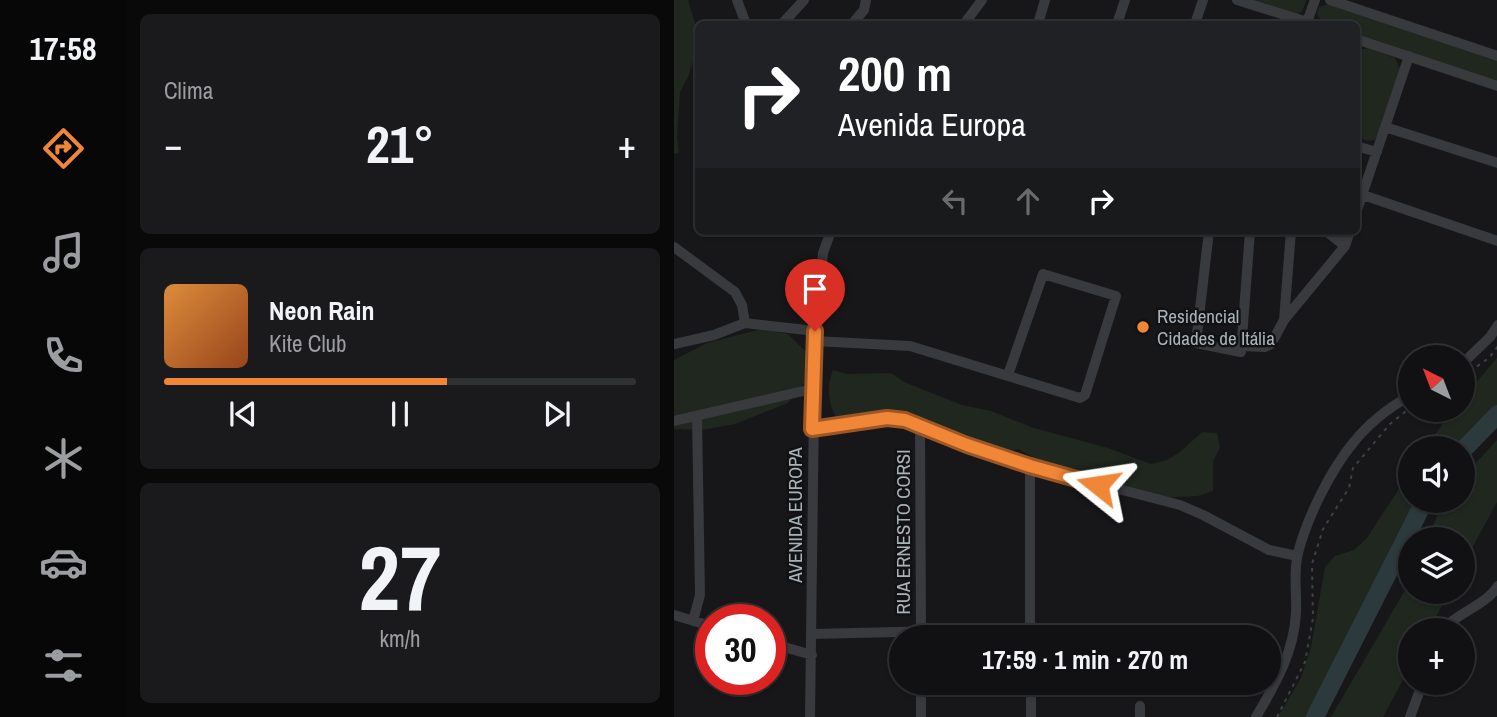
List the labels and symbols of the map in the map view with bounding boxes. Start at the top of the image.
pin [785,259,845,331]
place label: Residencial Cidades de Itália [1157,303,1275,351]
marker: Residencial Cidades de Itália [1135,319,1151,335]
north arrow [1398,345,1476,422]
street label: AVENIDA EUROPA [782,447,808,584]
position arrow [1061,448,1135,522]
street label: RUA ERNESTO CORSI [890,449,916,615]
speed limit sign: 30 [695,604,786,695]

